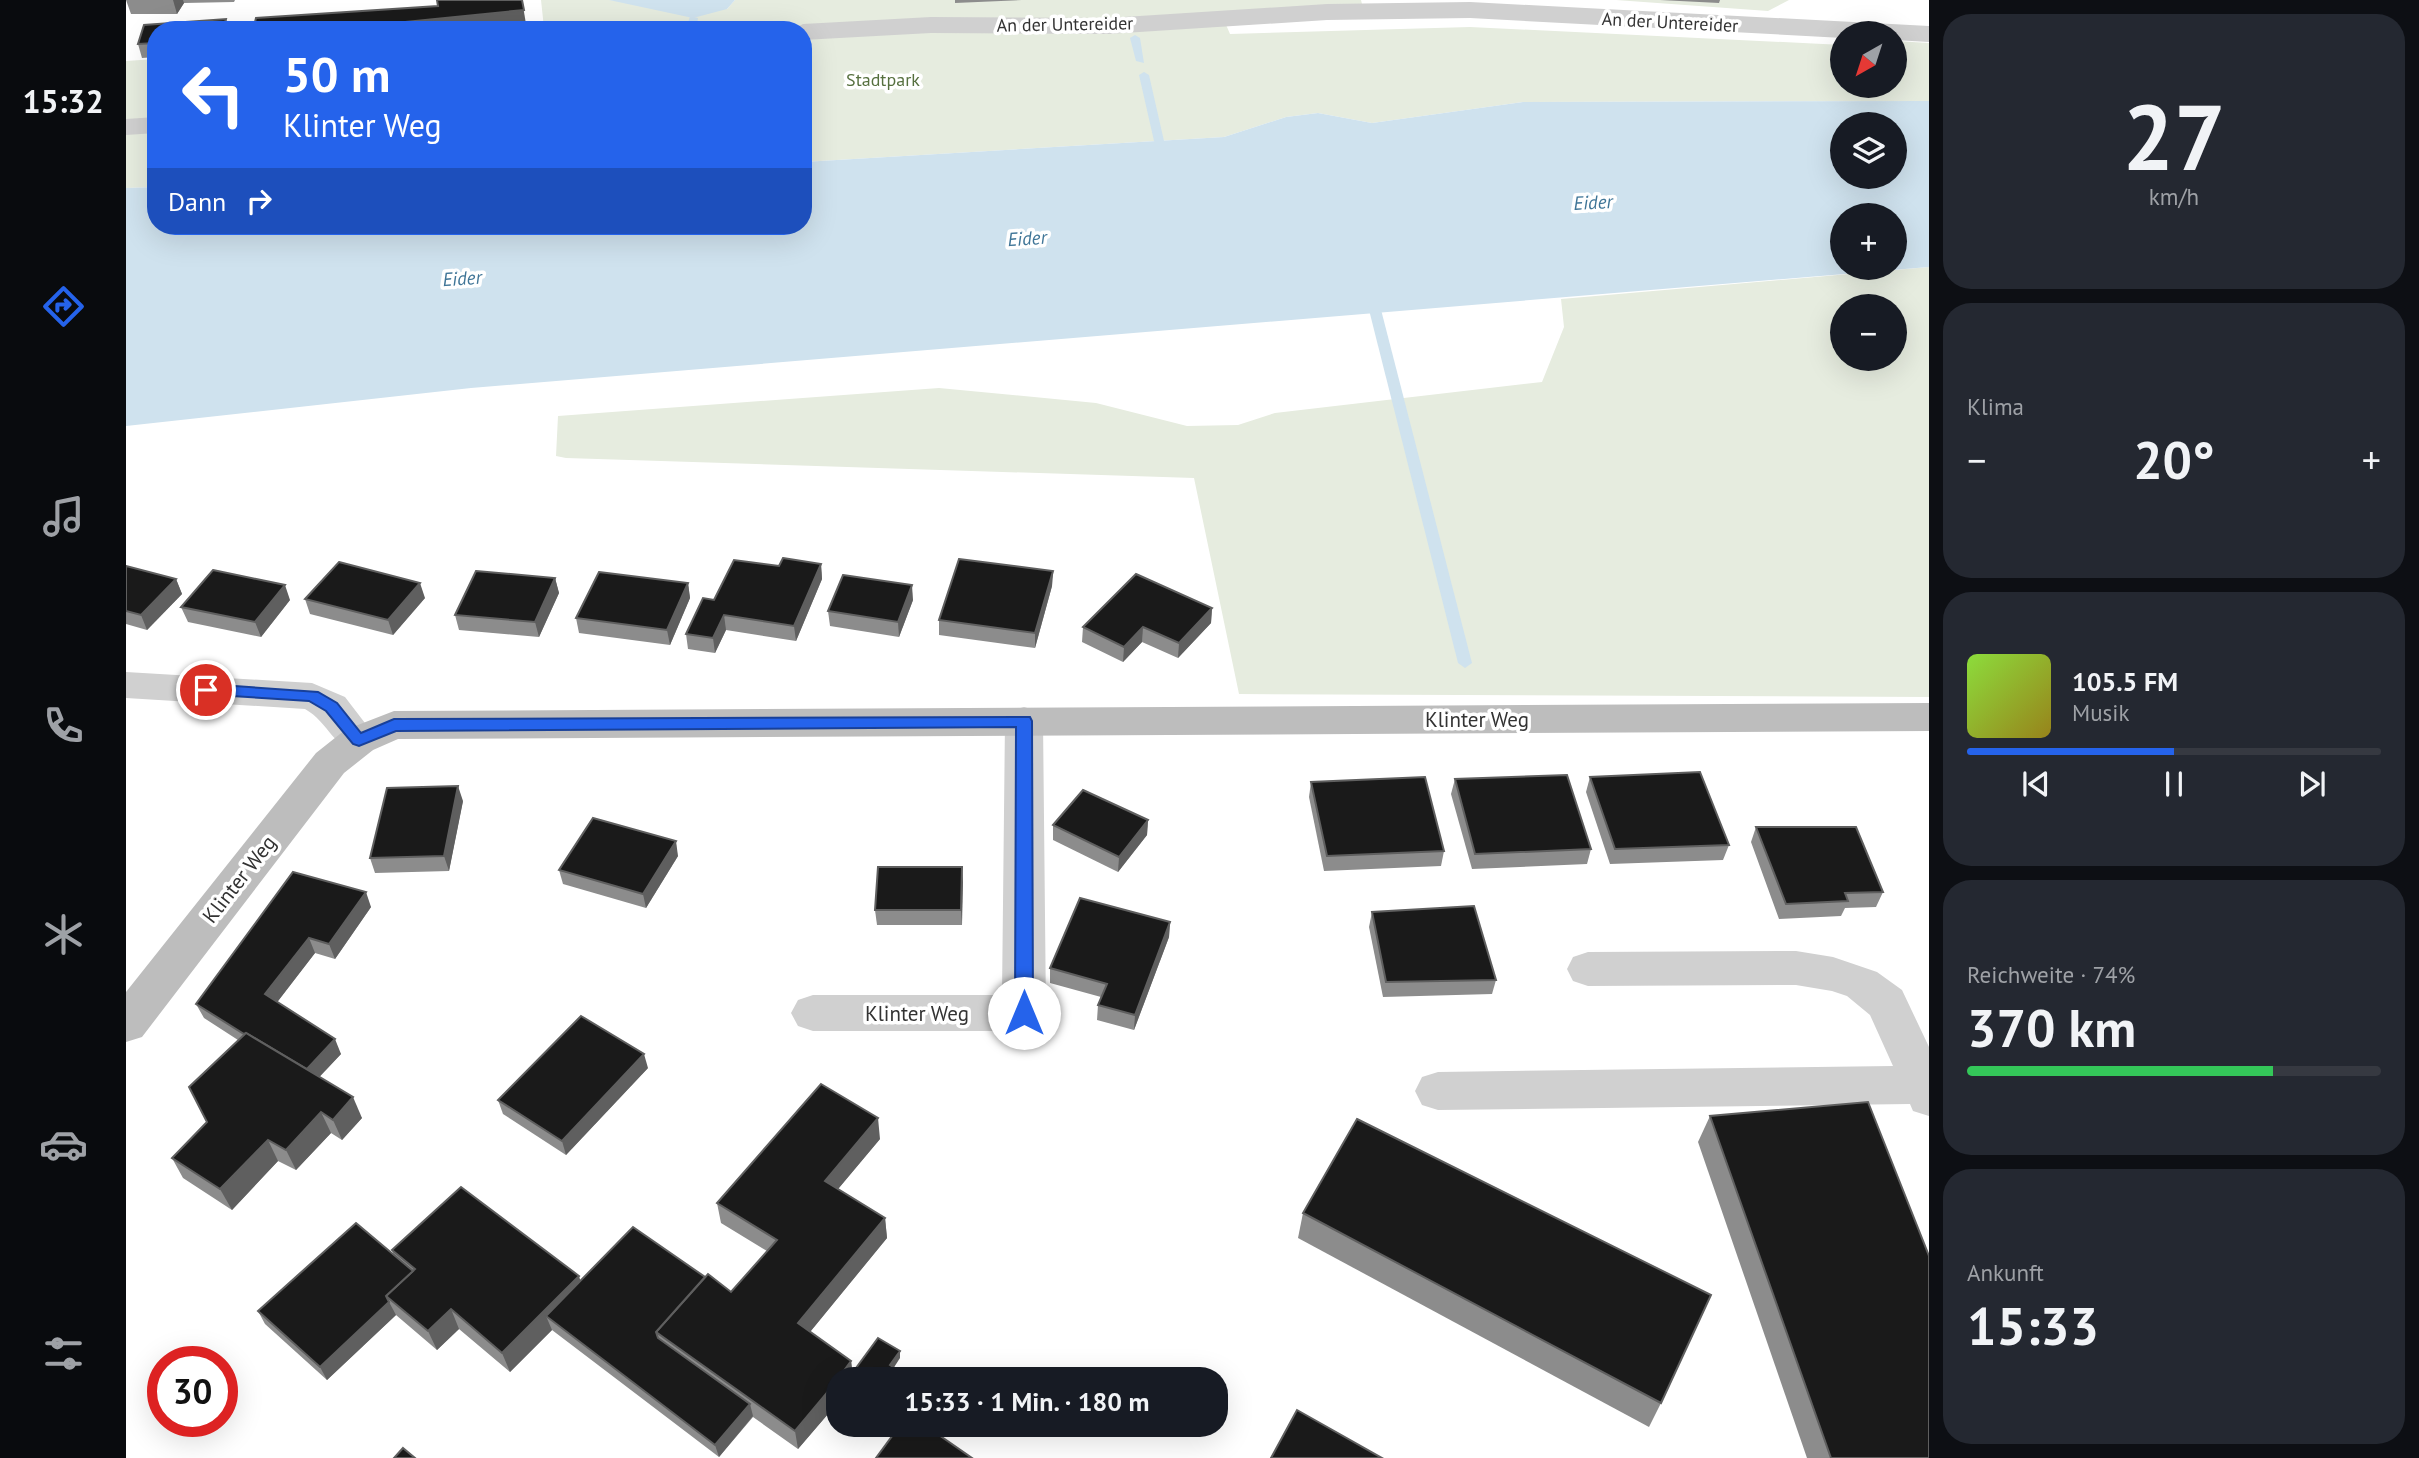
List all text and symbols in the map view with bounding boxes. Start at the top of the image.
street label: An der Untereider [1601,7,1739,37]
street label: An der Untereider [997,11,1133,37]
north arrow [1830,21,1908,98]
map controls [1830,21,1907,371]
text: 50 m [283,42,390,106]
icon: left [168,49,259,140]
park label: Stadtpark [846,68,920,91]
text: 27 [2122,77,2226,195]
text: 15:32 [22,80,104,122]
text: Klinter Weg [283,104,442,146]
button: layers [1830,112,1907,189]
icon: right [240,182,278,220]
text: km/h [2149,182,2199,211]
text: Dann [168,185,226,218]
water label: Eider [1573,189,1615,215]
button: + [1830,203,1907,280]
water label: Eider [1007,225,1049,251]
water label: Eider [442,265,484,291]
icon: directions [39,282,88,331]
button: − [1830,294,1907,371]
text: Klima [1967,392,2024,421]
text: 20° [2133,426,2215,493]
text: − [1967,435,1986,484]
text: + [2362,435,2381,484]
icon: music [39,492,88,541]
pin [176,660,236,720]
text: 105.5 FM [2072,665,2178,698]
icon: arrive [187,671,225,709]
text: Musik [2072,698,2129,727]
icon: phone [39,701,88,750]
street label: Klinter Weg [1425,706,1529,733]
icon: previous [2017,765,2055,803]
icon: pause [2155,765,2193,803]
icon: next [2293,765,2331,803]
street label: Klinter Weg [196,830,282,928]
icon: climate [39,910,88,959]
text: Reichweite · 74% [1967,960,2135,989]
position arrow [987,976,1061,1050]
text: 370 km [1967,994,2136,1061]
street label: Klinter Weg [865,1000,969,1027]
icon: car [39,1120,88,1169]
text: Ankunft [1967,1258,2044,1287]
text: 15:33 [1967,1292,2099,1359]
icon: filters [39,1329,88,1378]
speed limit sign: 30 [147,1346,238,1437]
text: 15:33 · 1 Min. · 180 m [904,1385,1150,1418]

